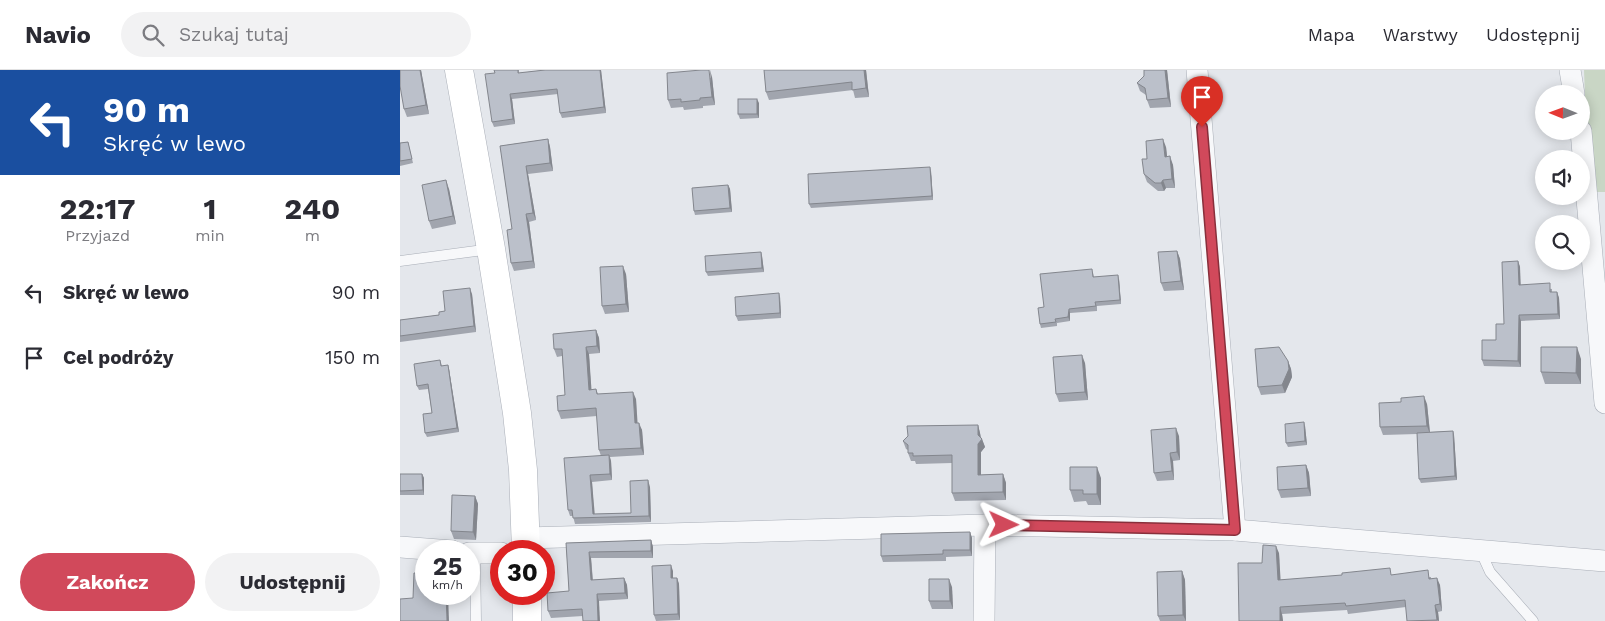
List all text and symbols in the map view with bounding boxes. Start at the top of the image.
search box [121,12,471,57]
text: Navio [25,21,91,49]
icon: search [139,21,167,49]
text: Szukaj tutaj [179,23,289,46]
text: Mapa [1308,24,1355,45]
text: Warstwy [1383,24,1458,45]
text: Udostępnij [1486,24,1580,45]
pin [1181,76,1223,127]
icon: arrive [1188,83,1216,111]
north arrow [1535,85,1590,140]
map controls [1535,85,1590,270]
text: 90 m [103,89,190,131]
icon: left [20,90,85,155]
text: Skręć w lewo [103,131,246,156]
button: sound [1535,150,1590,205]
text: 22:17 [60,191,136,226]
text: 1 [203,191,216,226]
text: 240 [284,191,340,226]
button: search [1535,215,1590,270]
text: Przyjazd [65,226,130,245]
text: min [195,226,225,245]
text: m [305,226,320,245]
icon: left [20,279,48,307]
text: Skręć w lewo [63,281,189,304]
text: 90 m [332,281,380,304]
icon: arrive [20,344,48,372]
text: Cel podróży [63,346,173,369]
text: 150 m [325,346,380,369]
position arrow [977,498,1029,550]
speed limit sign: 30 [490,540,555,605]
text: 25 [433,552,462,581]
button: Zakończ [20,553,195,611]
button: Udostępnij [205,553,380,611]
text: km/h [432,578,463,592]

